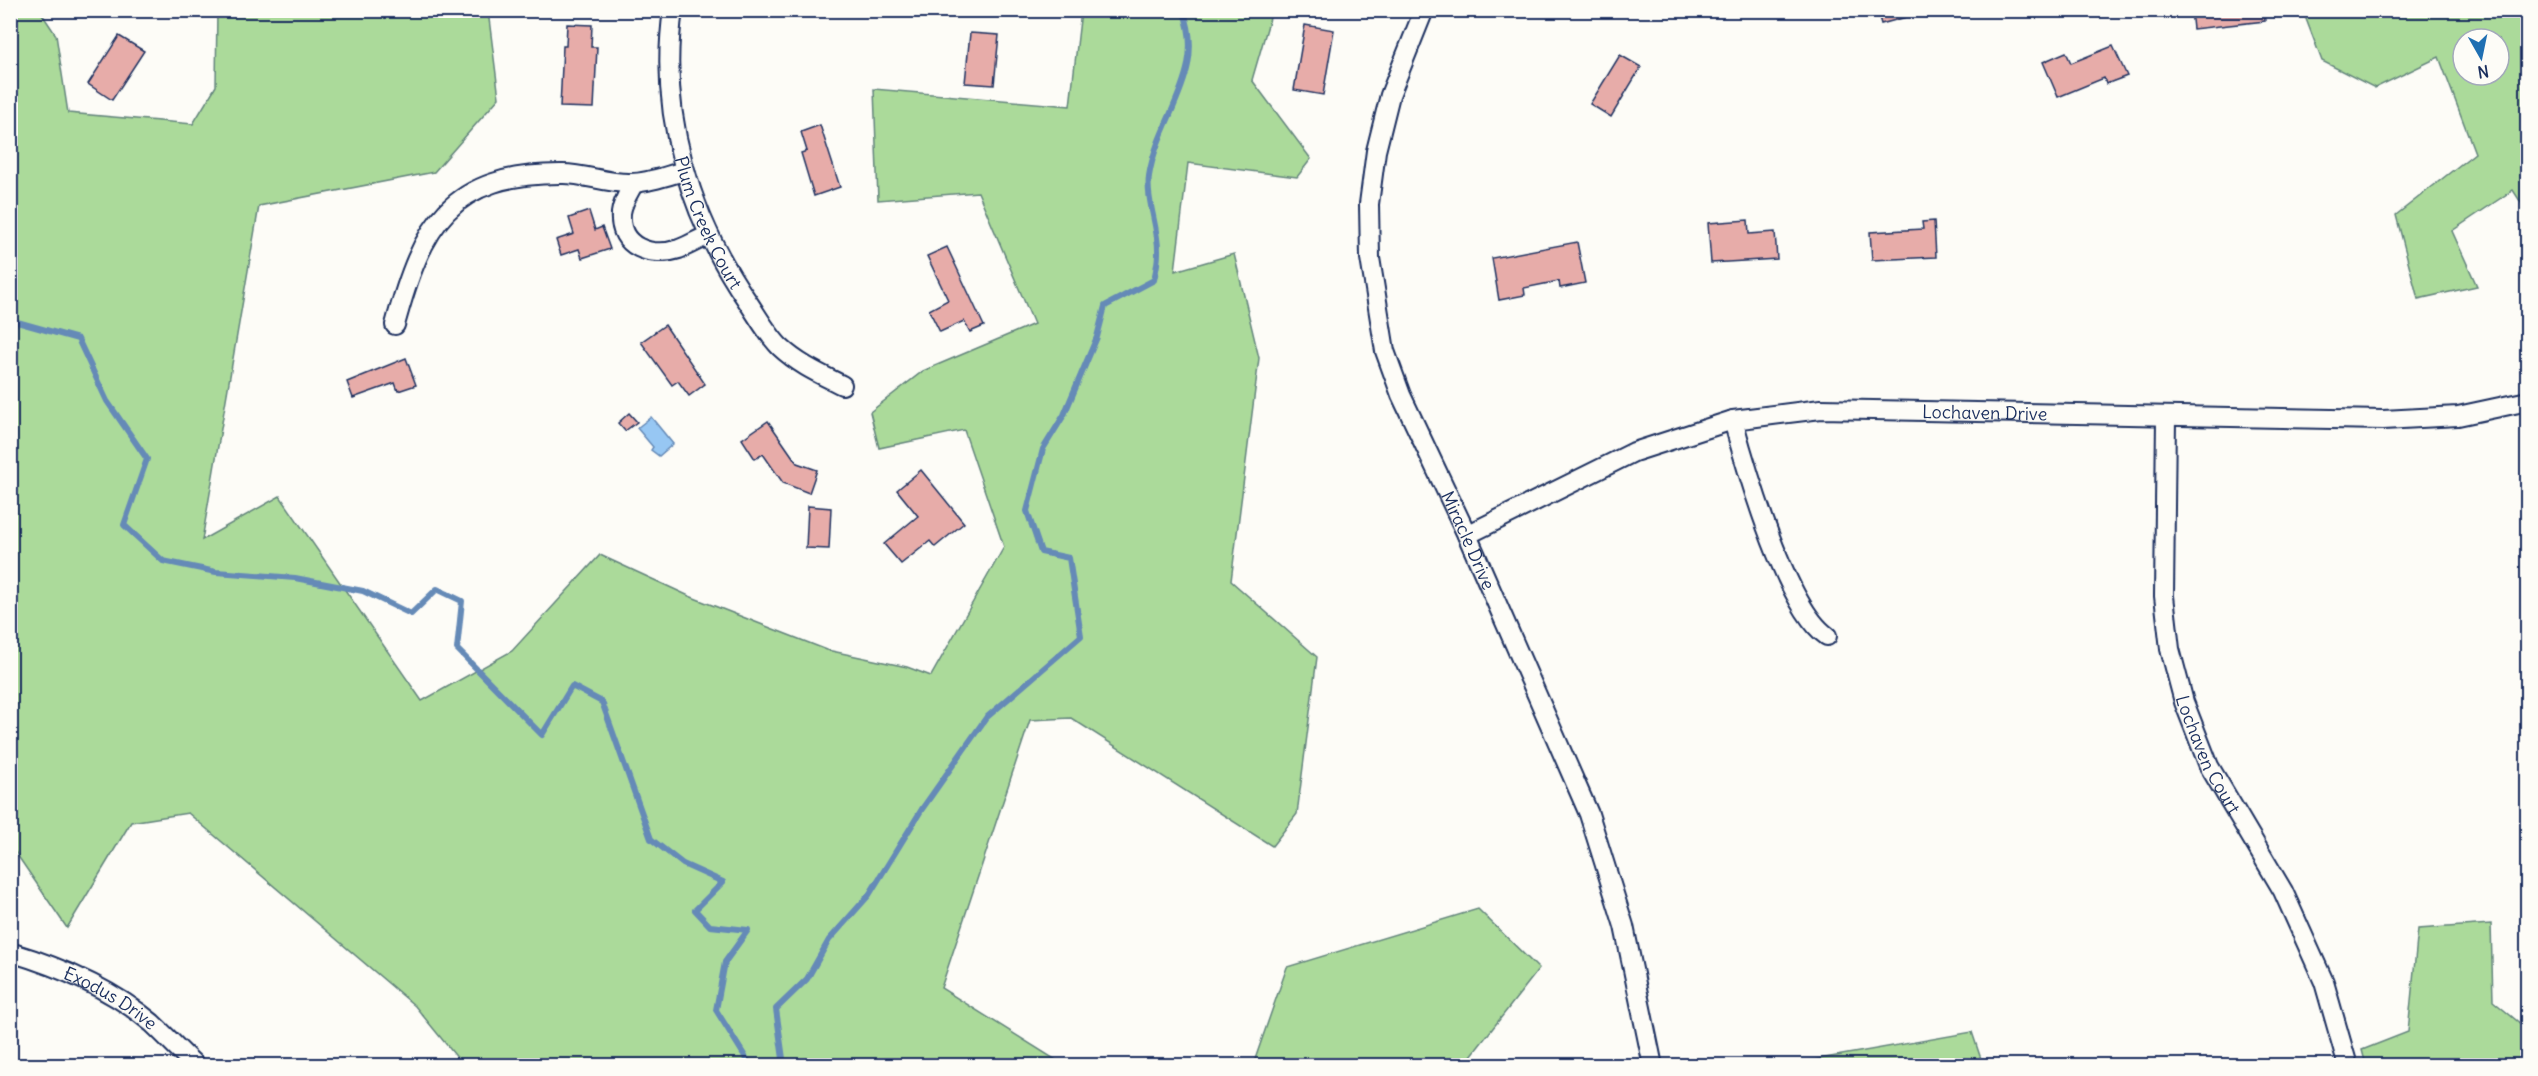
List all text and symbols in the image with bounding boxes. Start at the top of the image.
north arrow [2451,27,2511,87]
text: N [2476,61,2490,83]
street label: Plum Creek Court [670,154,748,293]
street label: Lochaven Drive [1922,399,2048,425]
street label: Miracle Drive [1436,487,1501,593]
street label: Lochaven Court [2171,693,2246,818]
street label: Exodus Drive [60,961,162,1034]

